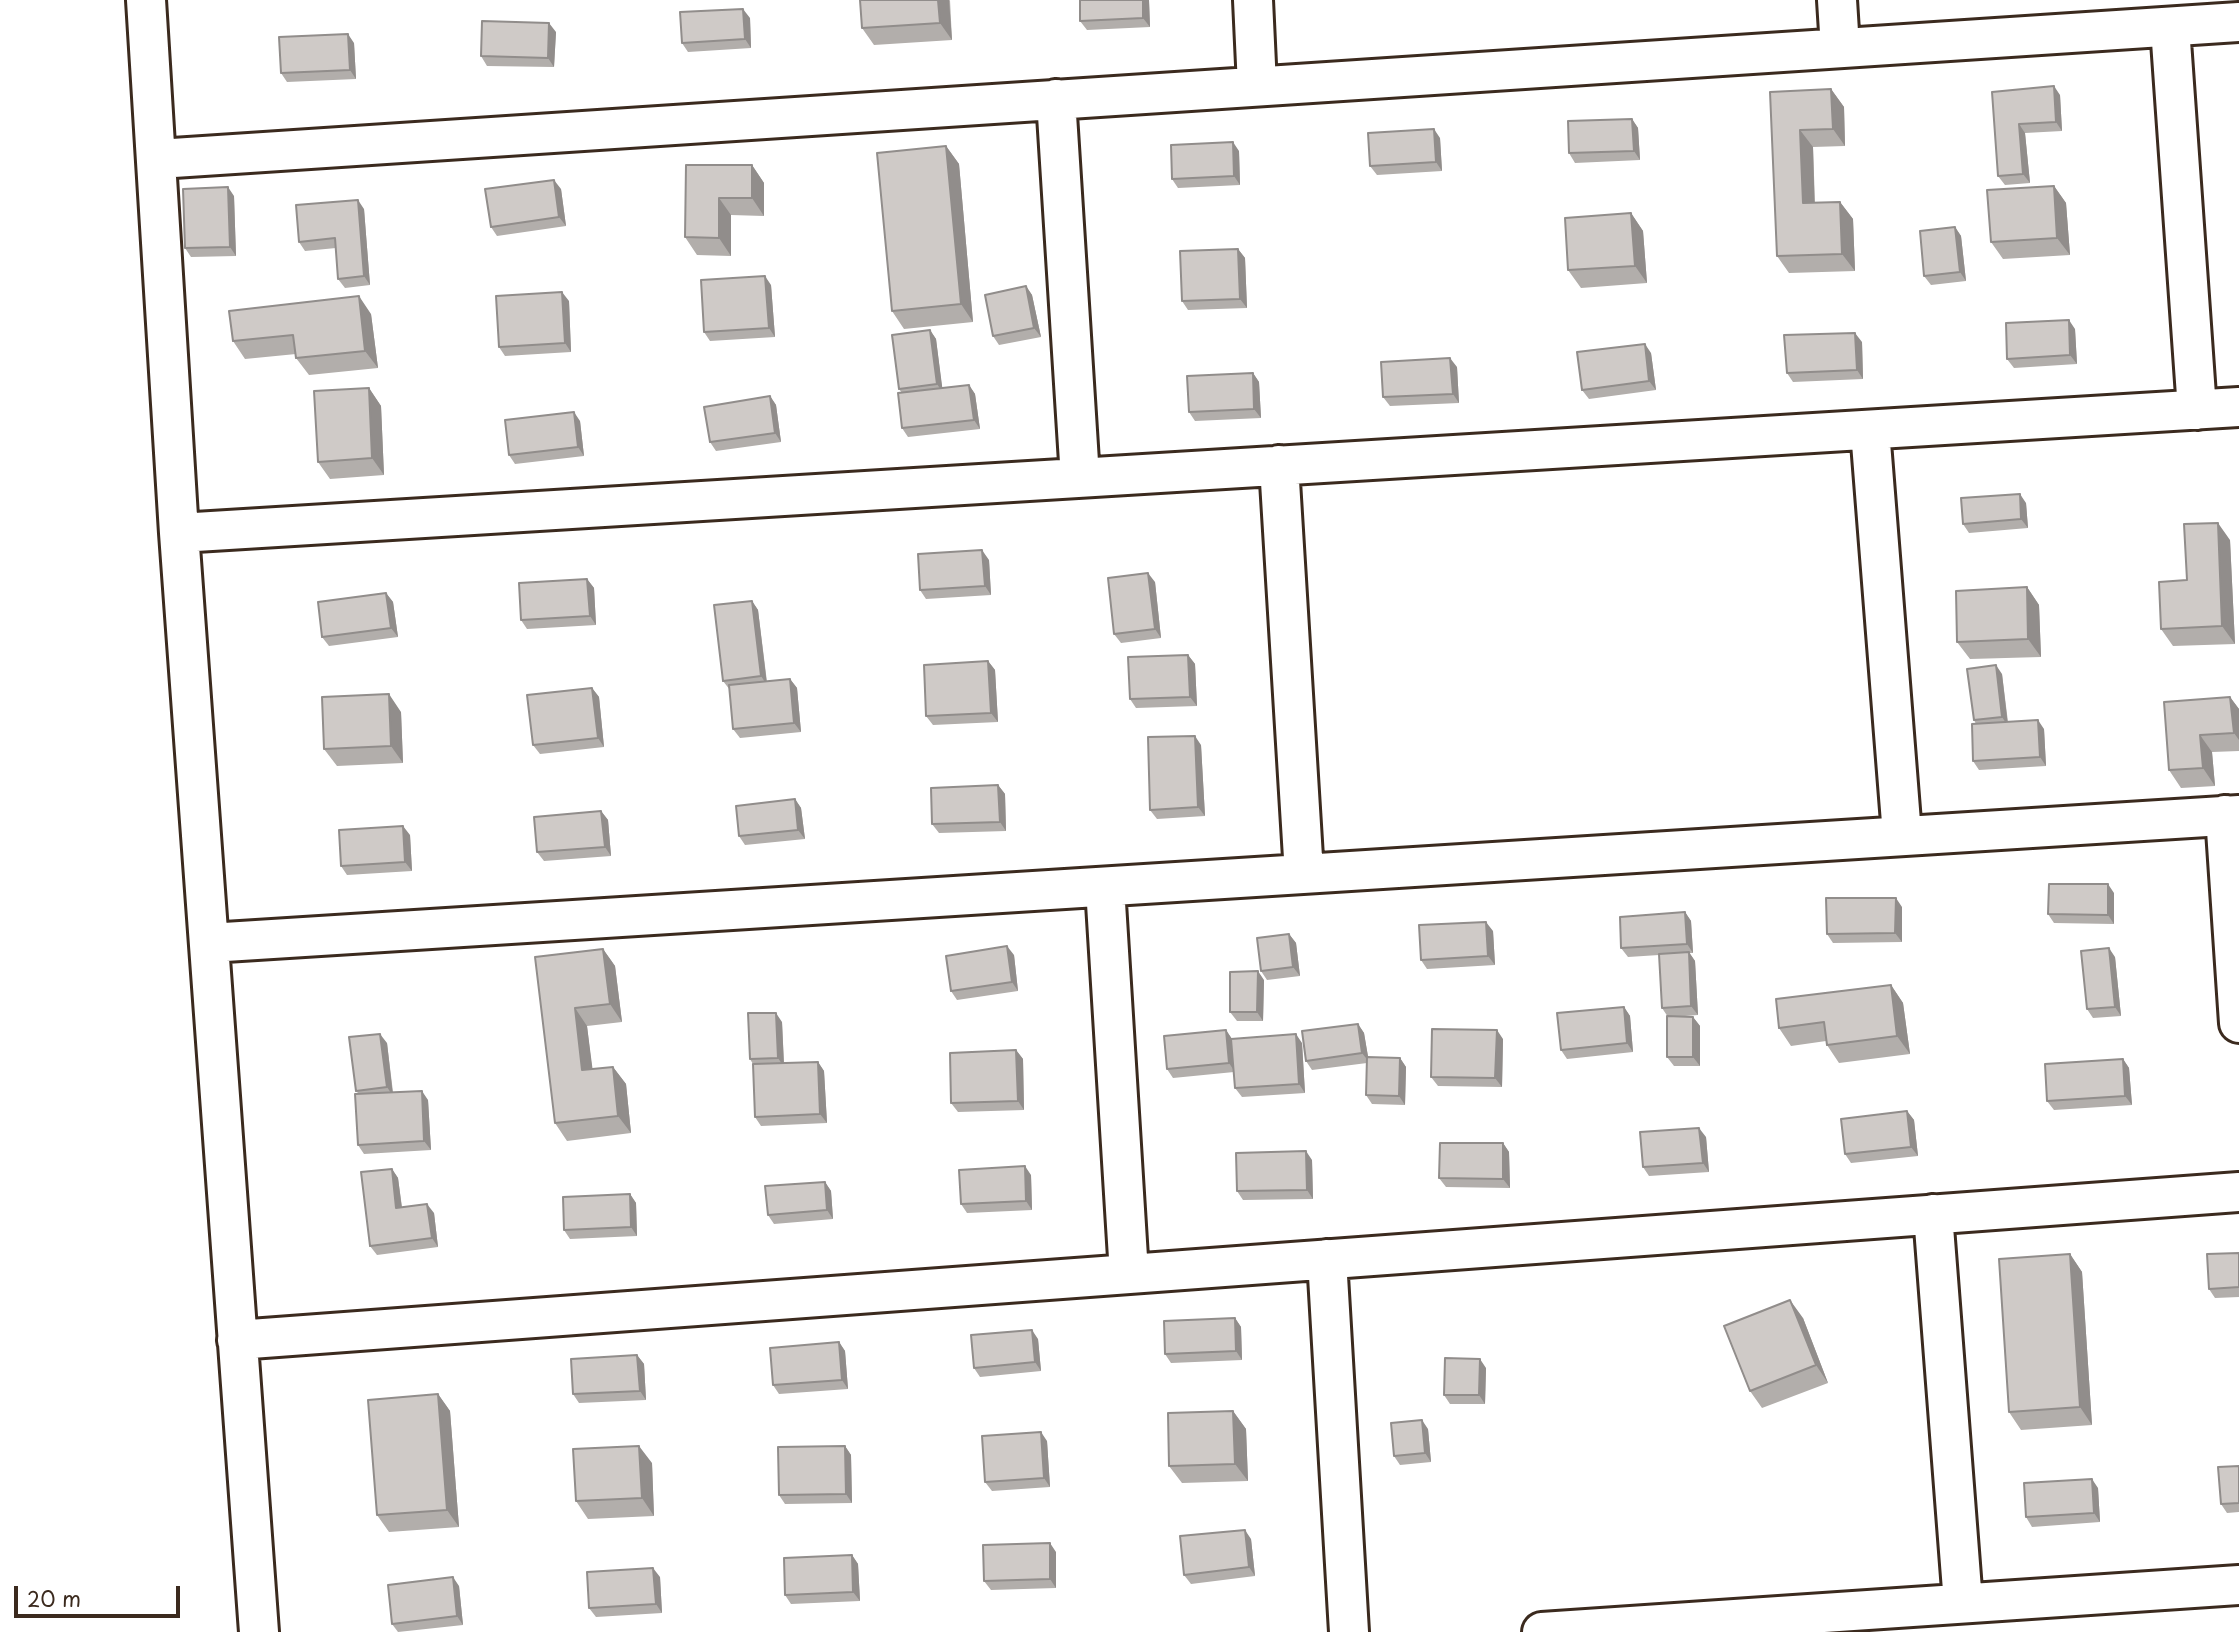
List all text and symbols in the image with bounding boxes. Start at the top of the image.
scale bar [18,1572,184,1616]
text: 20 m [27,1582,81,1614]

